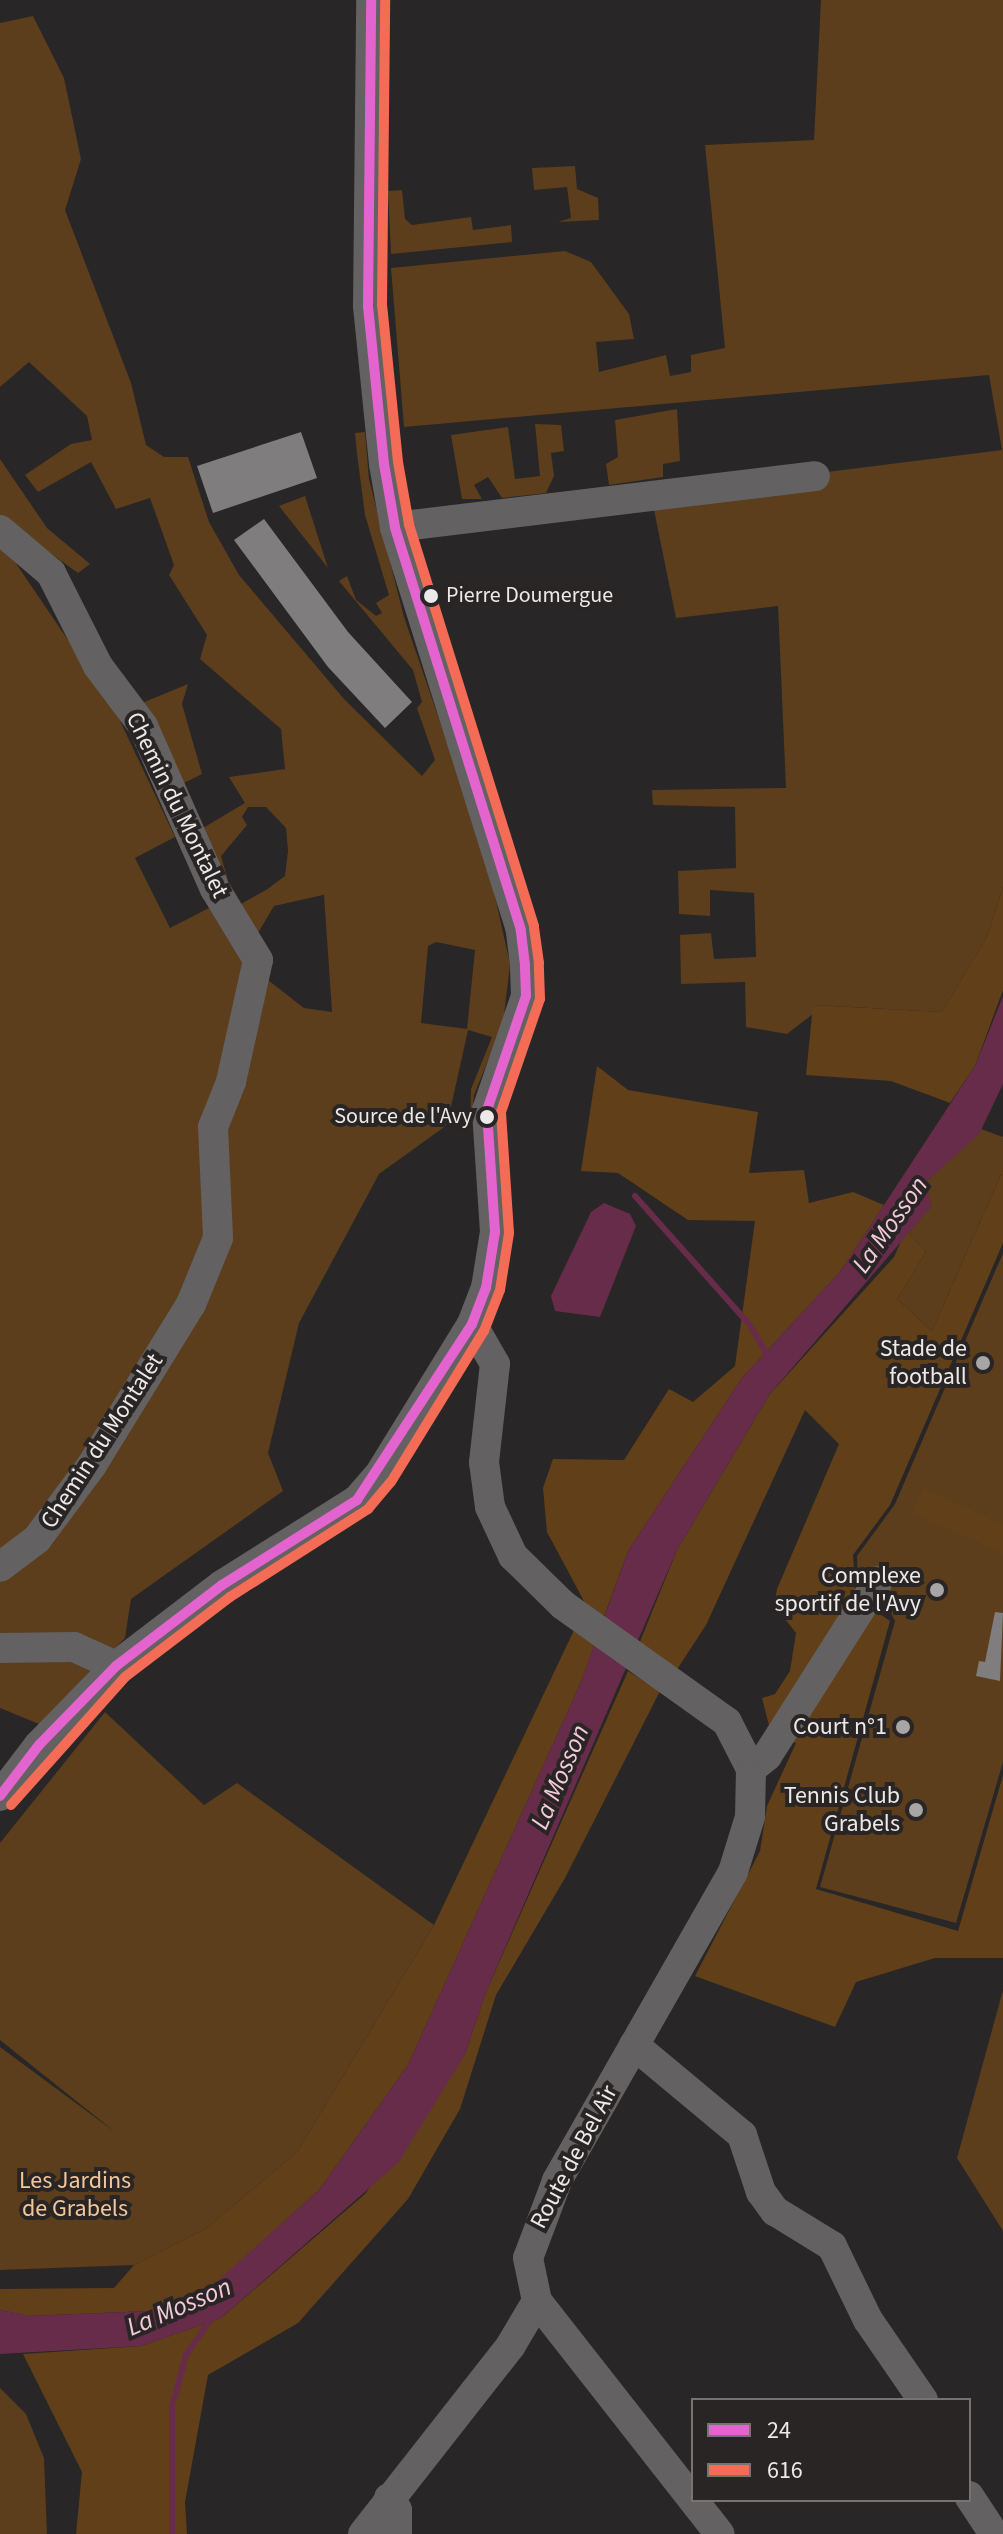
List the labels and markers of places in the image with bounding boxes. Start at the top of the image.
place label: Pierre Doumergue [446,583,613,609]
marker: Pierre Doumergue [423,588,439,604]
place label: Source de l'Avy [334,1104,472,1130]
marker: Source de l'Avy [479,1109,495,1125]
place label: Stade de football [880,1335,967,1391]
marker: Stade de football [974,1354,992,1372]
place label: Complexe sportif de l'Avy [774,1562,921,1618]
marker: Complexe sportif de l'Avy [928,1581,946,1599]
place label: Court n°1 [793,1713,887,1741]
marker: Court n°1 [894,1718,912,1736]
place label: Tennis Club Grabels [784,1782,900,1838]
marker: Tennis Club Grabels [907,1801,925,1819]

